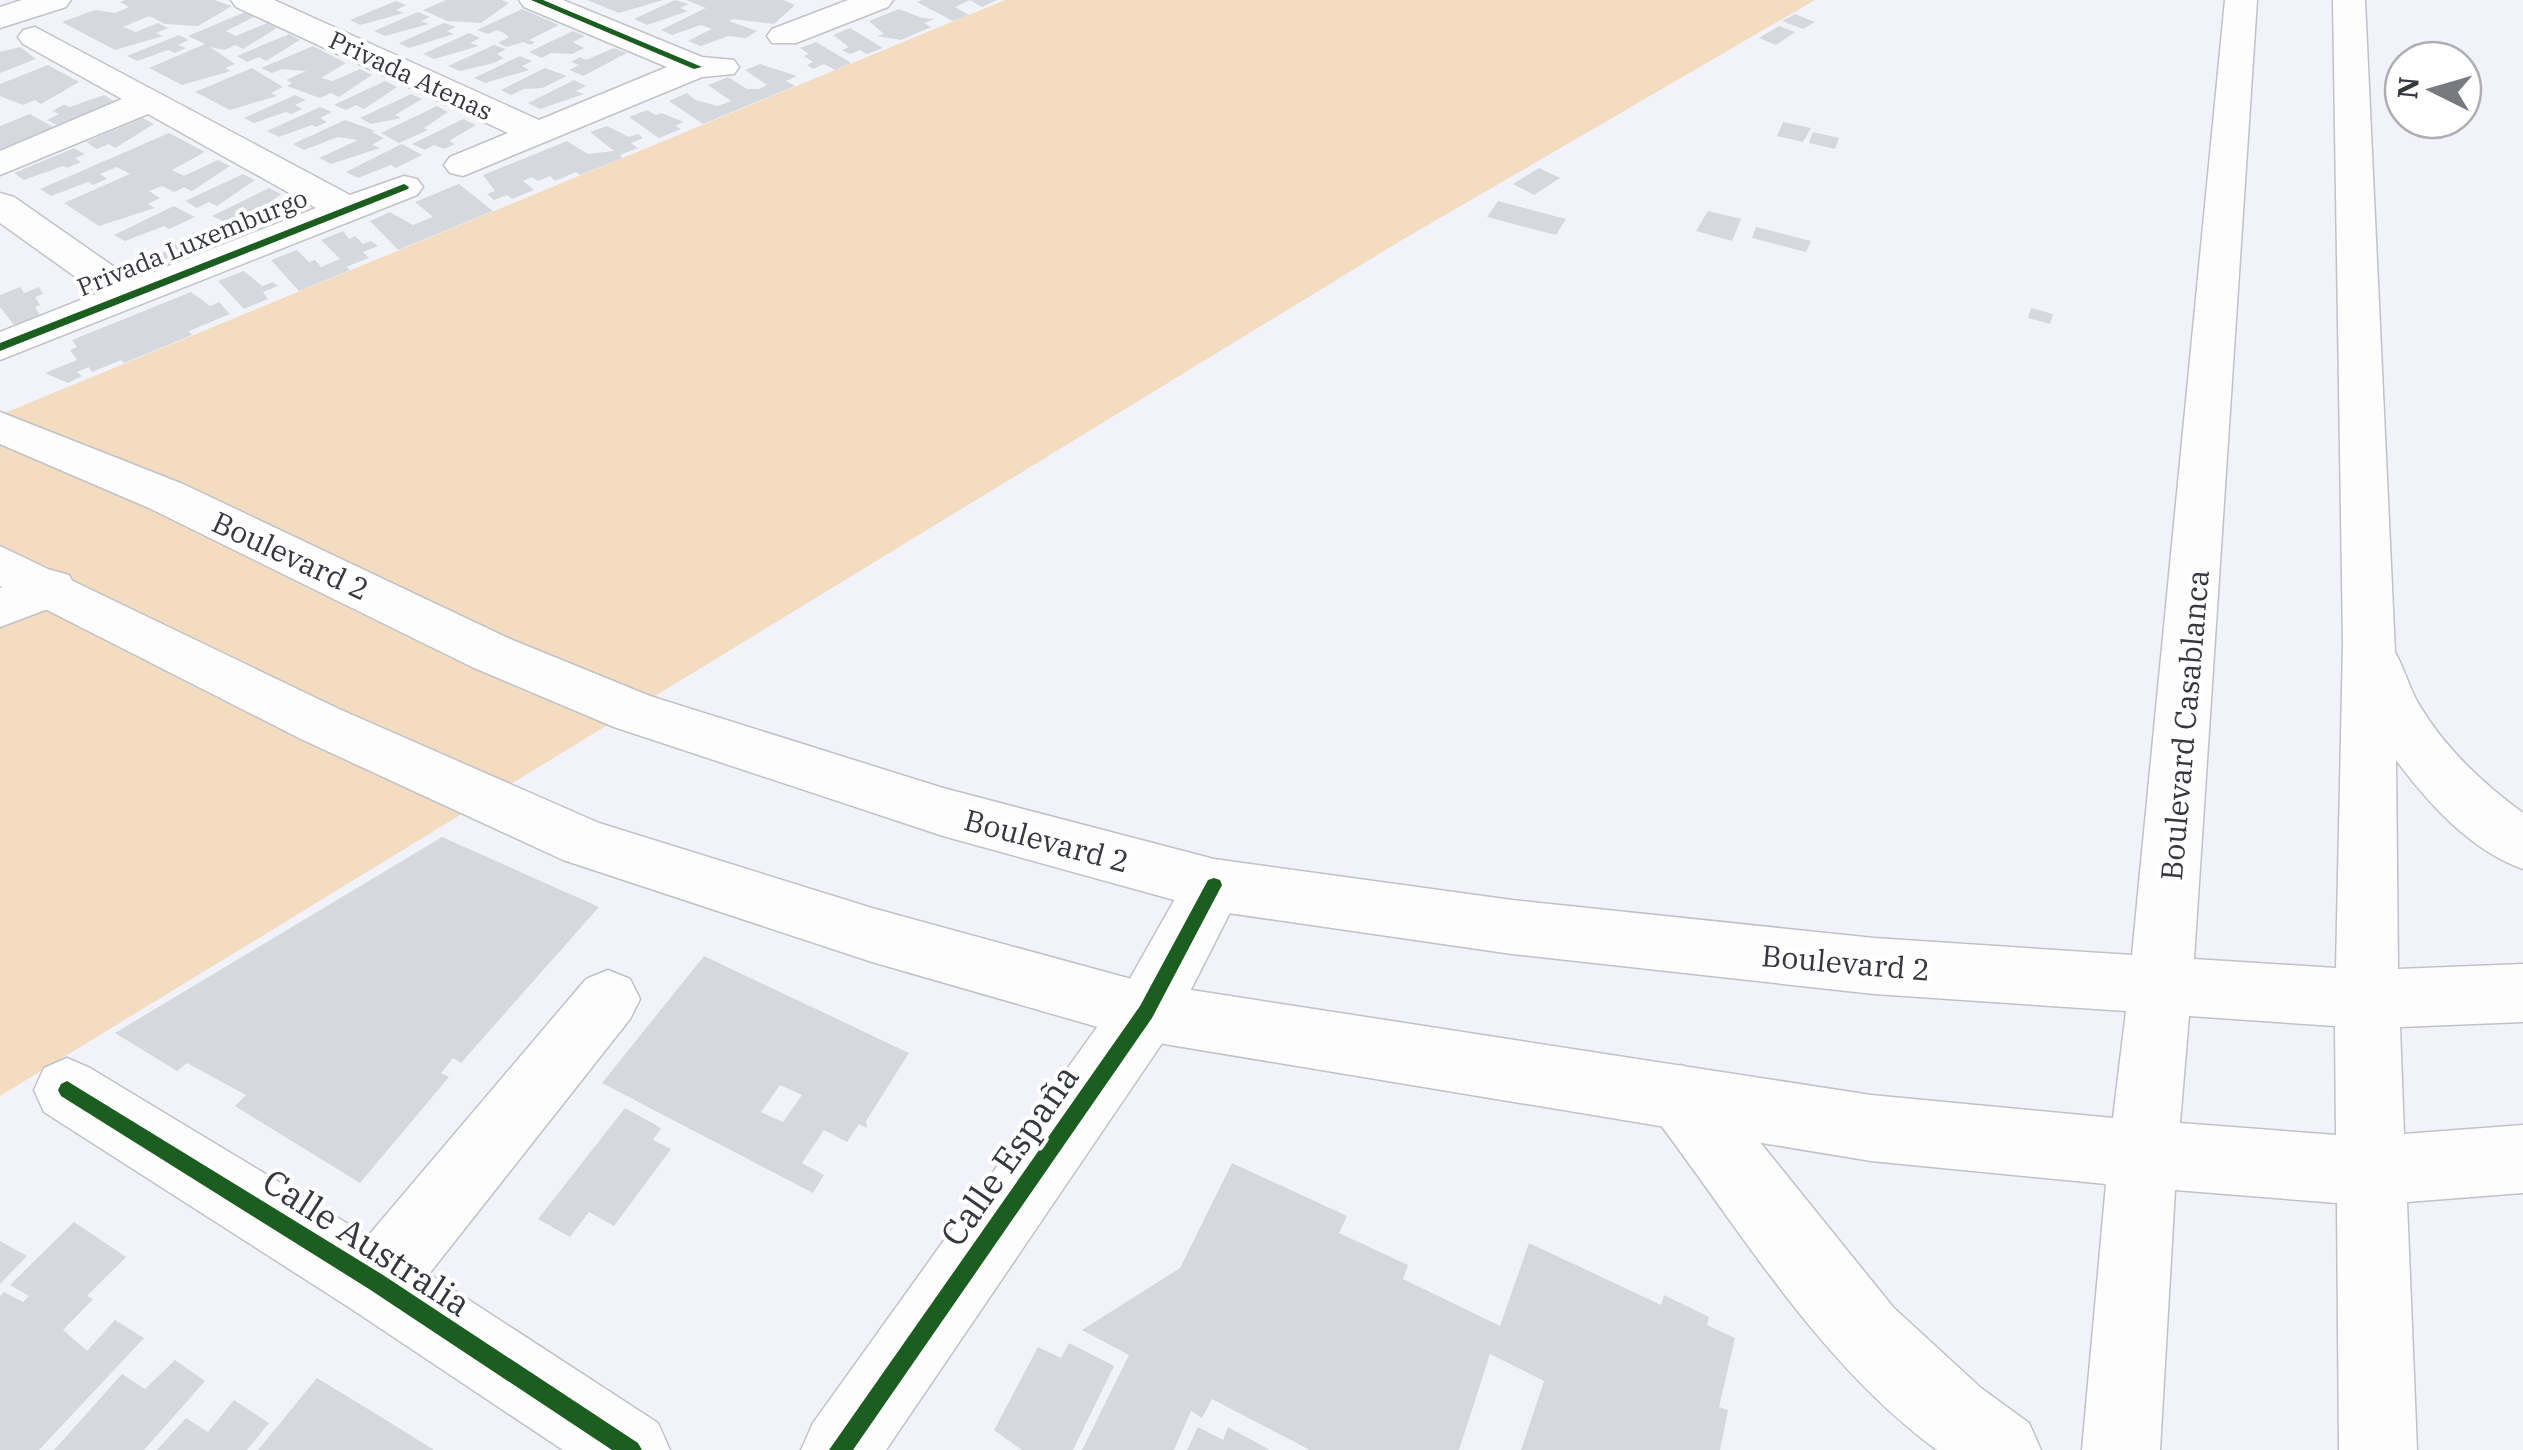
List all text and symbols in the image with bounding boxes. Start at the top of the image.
street label: Privada Atenas [324,23,498,127]
north arrow [2383,40,2483,140]
text: N [2388,75,2427,100]
street label: Privada Luxemburgo [72,181,312,303]
street label: Boulevard 2 [206,502,376,608]
street label: Boulevard Casablanca [2151,568,2217,882]
street label: Boulevard 2 [960,799,1134,881]
street label: Boulevard 2 [1760,935,1932,989]
street label: Calle España [930,1055,1088,1255]
street label: Calle Australia [254,1158,480,1326]

